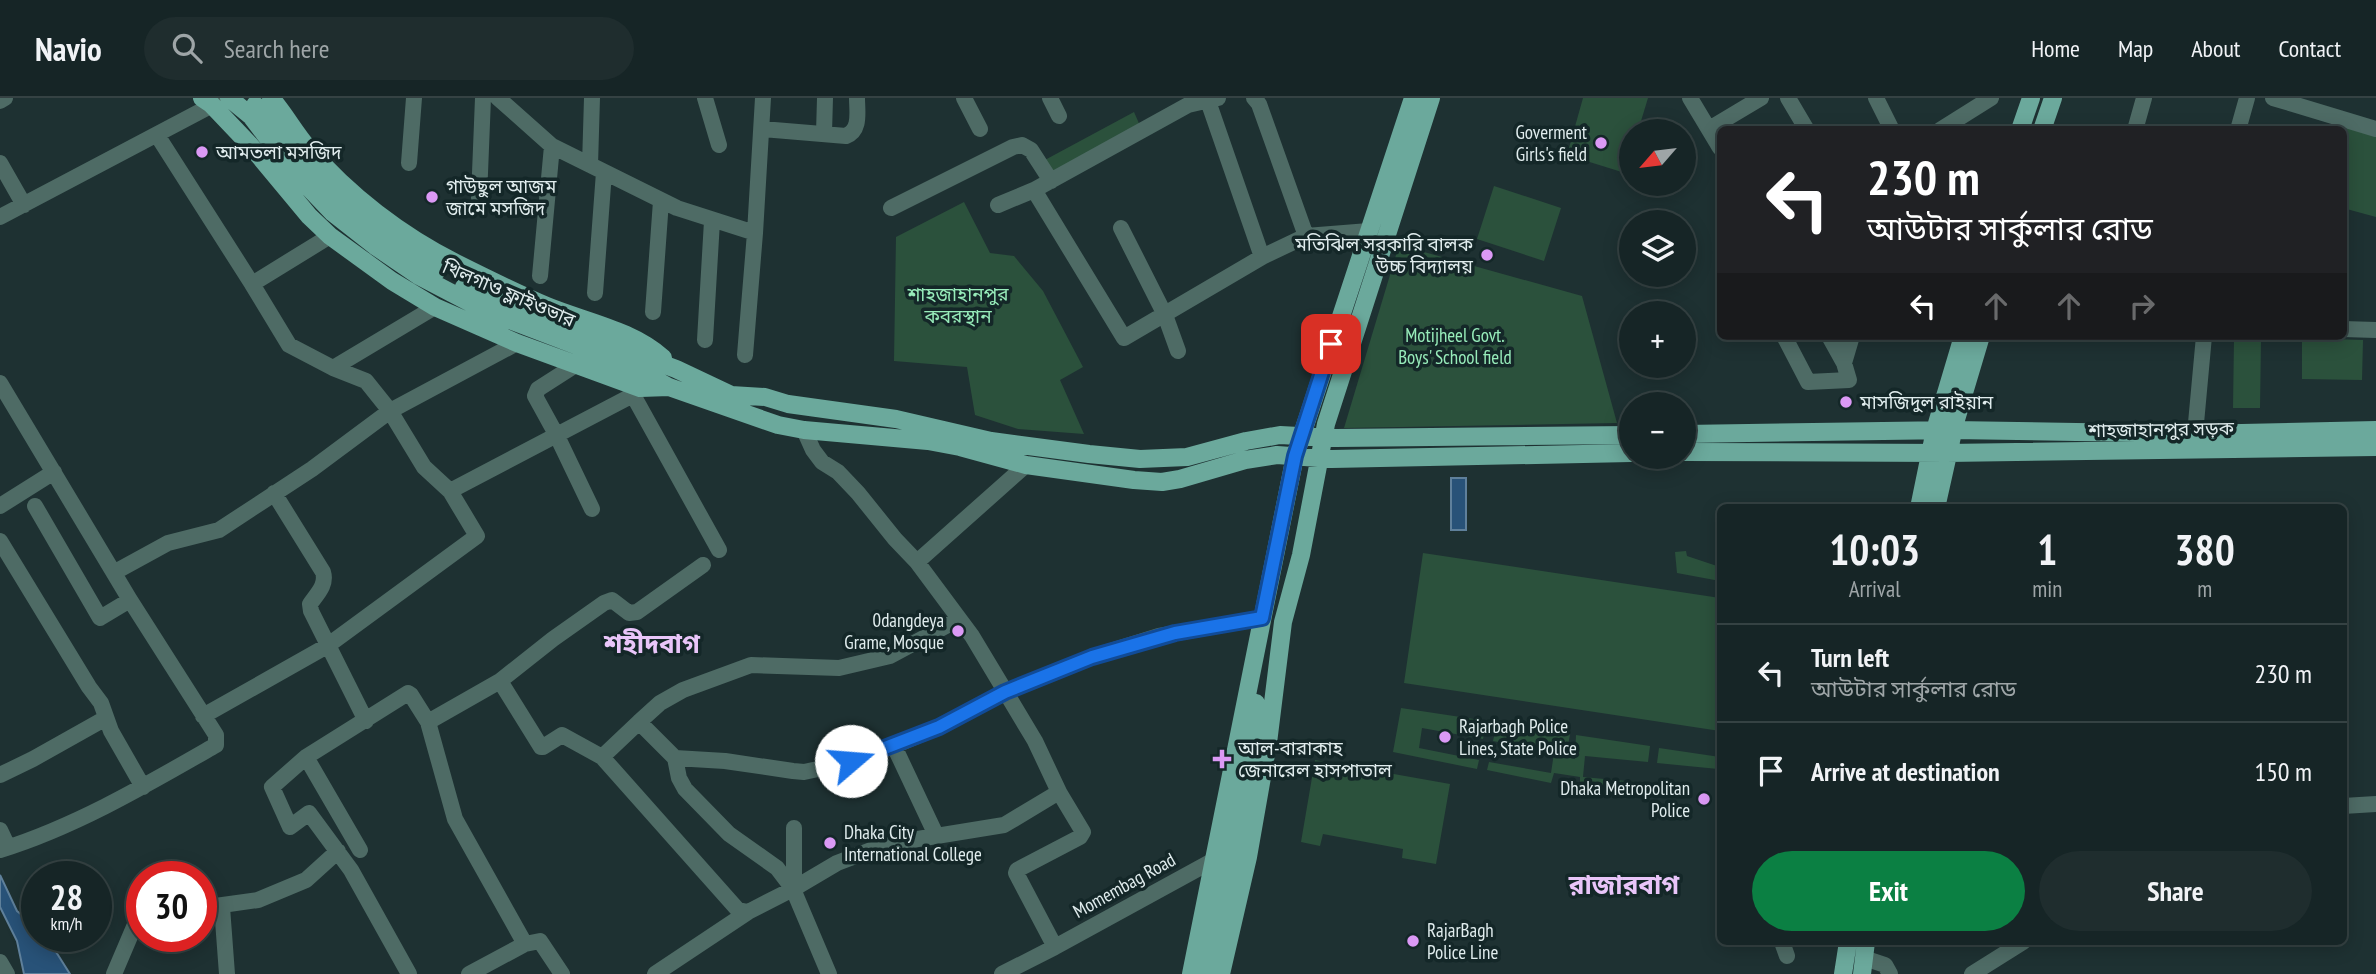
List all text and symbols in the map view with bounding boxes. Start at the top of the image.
search box [144,17,634,80]
text: Navio [35,27,102,70]
icon: search [168,29,206,67]
text: Search here [224,32,329,65]
text: Home [2031,33,2080,64]
text: Map [2118,33,2153,64]
text: About [2191,33,2240,64]
text: Contact [2278,33,2341,64]
north arrow [1619,119,1696,196]
map controls [1619,119,1696,469]
place label: Goverment Girls's field [1515,120,1588,166]
marker: Goverment Girls's field [1593,135,1609,151]
place label: আমতলা মসজিদ [215,140,342,164]
marker: আমতলা মসজিদ [194,144,210,160]
text: 230 m [1867,145,1980,209]
icon: left [1752,154,1843,245]
place label: গাউছুল আজম জামে মসজিদ [445,174,557,220]
marker: গাউছুল আজম জামে মসজিদ [424,189,440,205]
text: আউটার সার্কুলার রোড [1867,207,2153,249]
button: layers [1619,210,1696,287]
place label: মতিঝিল সরকারি বালক উচ্চ বিদ্যালয় [1294,232,1474,278]
marker: মতিঝিল সরকারি বালক উচ্চ বিদ্যালয় [1479,247,1495,263]
street label: খিলগাও ফ্লাইওভার [438,254,580,332]
park label: শাহজাহানপুর কবরস্থান [906,282,1009,328]
icon: left [1904,287,1942,325]
icon: ahead [1977,287,2015,325]
icon: ahead [2050,287,2088,325]
icon: right [2123,287,2161,325]
button: + [1619,301,1696,378]
pin [1301,314,1361,374]
park label: Motijheel Govt. Boys' School field [1398,323,1512,369]
icon: arrive [1312,325,1350,363]
place label: মাসজিদুল রাইয়ান [1859,390,1994,414]
button: − [1619,392,1696,469]
marker: মাসজিদুল রাইয়ান [1838,394,1854,410]
street label: শাহজাহানপুর সড়ক [2087,416,2235,442]
text: 10:03 [1829,522,1920,577]
text: 1 [2037,522,2057,577]
text: 380 [2175,522,2235,577]
text: Arrival [1849,574,1901,603]
text: min [2032,574,2062,603]
text: m [2197,574,2212,603]
place label: 0dangdeya Grame, Mosque [844,608,944,654]
marker: 0dangdeya Grame, Mosque [950,623,966,639]
district label: শহীদবাগ [603,627,701,660]
text: Turn left [1811,641,1889,674]
icon: left [1752,654,1790,692]
text: 230 m [2254,657,2312,690]
text: আউটার সার্কুলার রোড [1811,674,2016,703]
place label: Rajarbagh Police Lines, State Police [1459,714,1577,760]
position arrow [814,724,888,798]
marker: Rajarbagh Police Lines, State Police [1437,729,1453,745]
place label: আল-বারাকাহ জেনারেল হাসপাতাল [1237,736,1393,782]
marker: আল-বারাকাহ জেনারেল হাসপাতাল [1212,749,1232,769]
icon: arrive [1752,752,1790,790]
text: Arrive at destination [1811,755,2000,788]
text: 150 m [2254,755,2312,788]
place label: Dhaka Metropolitan Police [1560,776,1690,822]
marker: Dhaka Metropolitan Police [1696,791,1712,807]
place label: Dhaka City International College [844,820,982,866]
marker: Dhaka City International College [822,835,838,851]
street label: Momembag Road [1069,847,1179,923]
button: Exit [1752,851,2025,931]
button: Share [2039,851,2312,931]
speed limit sign: 30 [126,861,217,952]
district label: রাজারবাগ [1568,868,1680,901]
text: 28 [50,874,83,920]
text: km/h [51,912,82,935]
place label: RajarBagh Police Line [1427,918,1498,964]
marker: RajarBagh Police Line [1405,933,1421,949]

